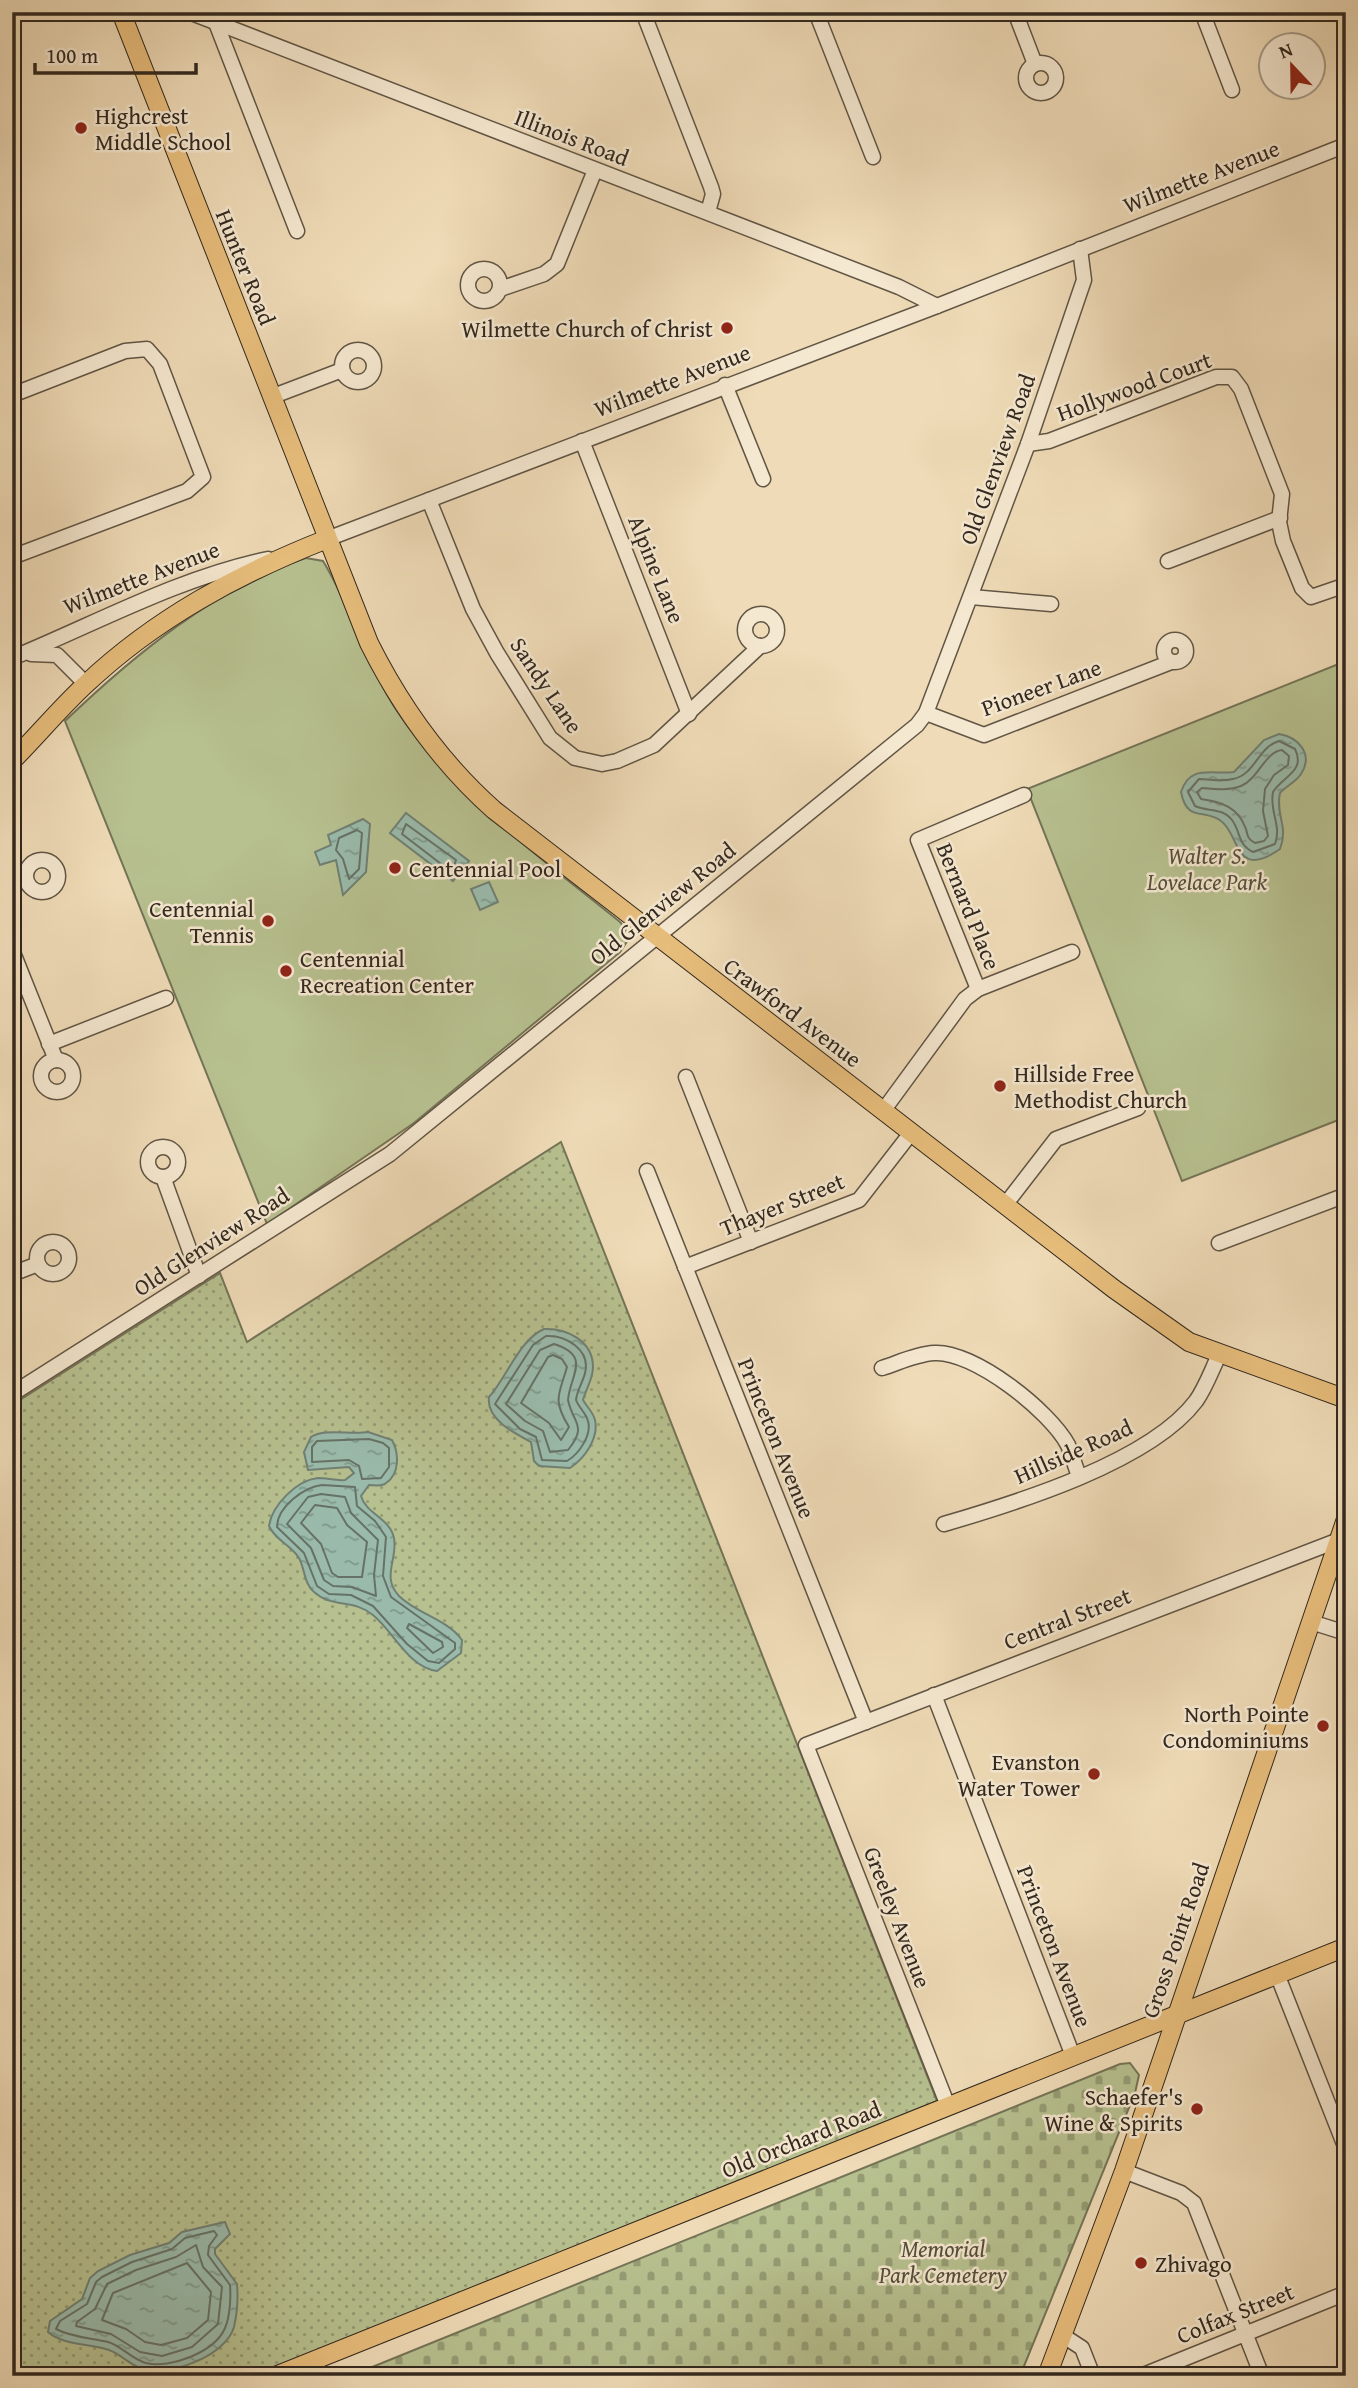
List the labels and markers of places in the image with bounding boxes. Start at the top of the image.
place label: Highcrest Middle School [95,99,231,158]
marker: Highcrest Middle School [73,120,89,136]
place label: Wilmette Church of Christ [461,312,713,345]
marker: Wilmette Church of Christ [719,320,735,336]
place label: Centennial Pool [409,852,561,885]
marker: Centennial Pool [387,860,403,876]
place label: Centennial Tennis [149,892,254,951]
marker: Centennial Tennis [260,913,276,929]
place label: Centennial Recreation Center [300,942,474,1001]
marker: Centennial Recreation Center [278,963,294,979]
place label: Hillside Free Methodist Church [1014,1057,1187,1116]
marker: Hillside Free Methodist Church [992,1078,1008,1094]
place label: North Pointe Condominiums [1163,1697,1309,1756]
marker: North Pointe Condominiums [1315,1718,1331,1734]
place label: Evanston Water Tower [957,1745,1081,1804]
marker: Evanston Water Tower [1086,1766,1102,1782]
place label: Schaefer's Wine & Spirits [1044,2080,1183,2139]
marker: Schaefer's Wine & Spirits [1189,2101,1205,2117]
place label: Zhivago [1155,2247,1232,2280]
marker: Zhivago [1133,2255,1149,2271]

